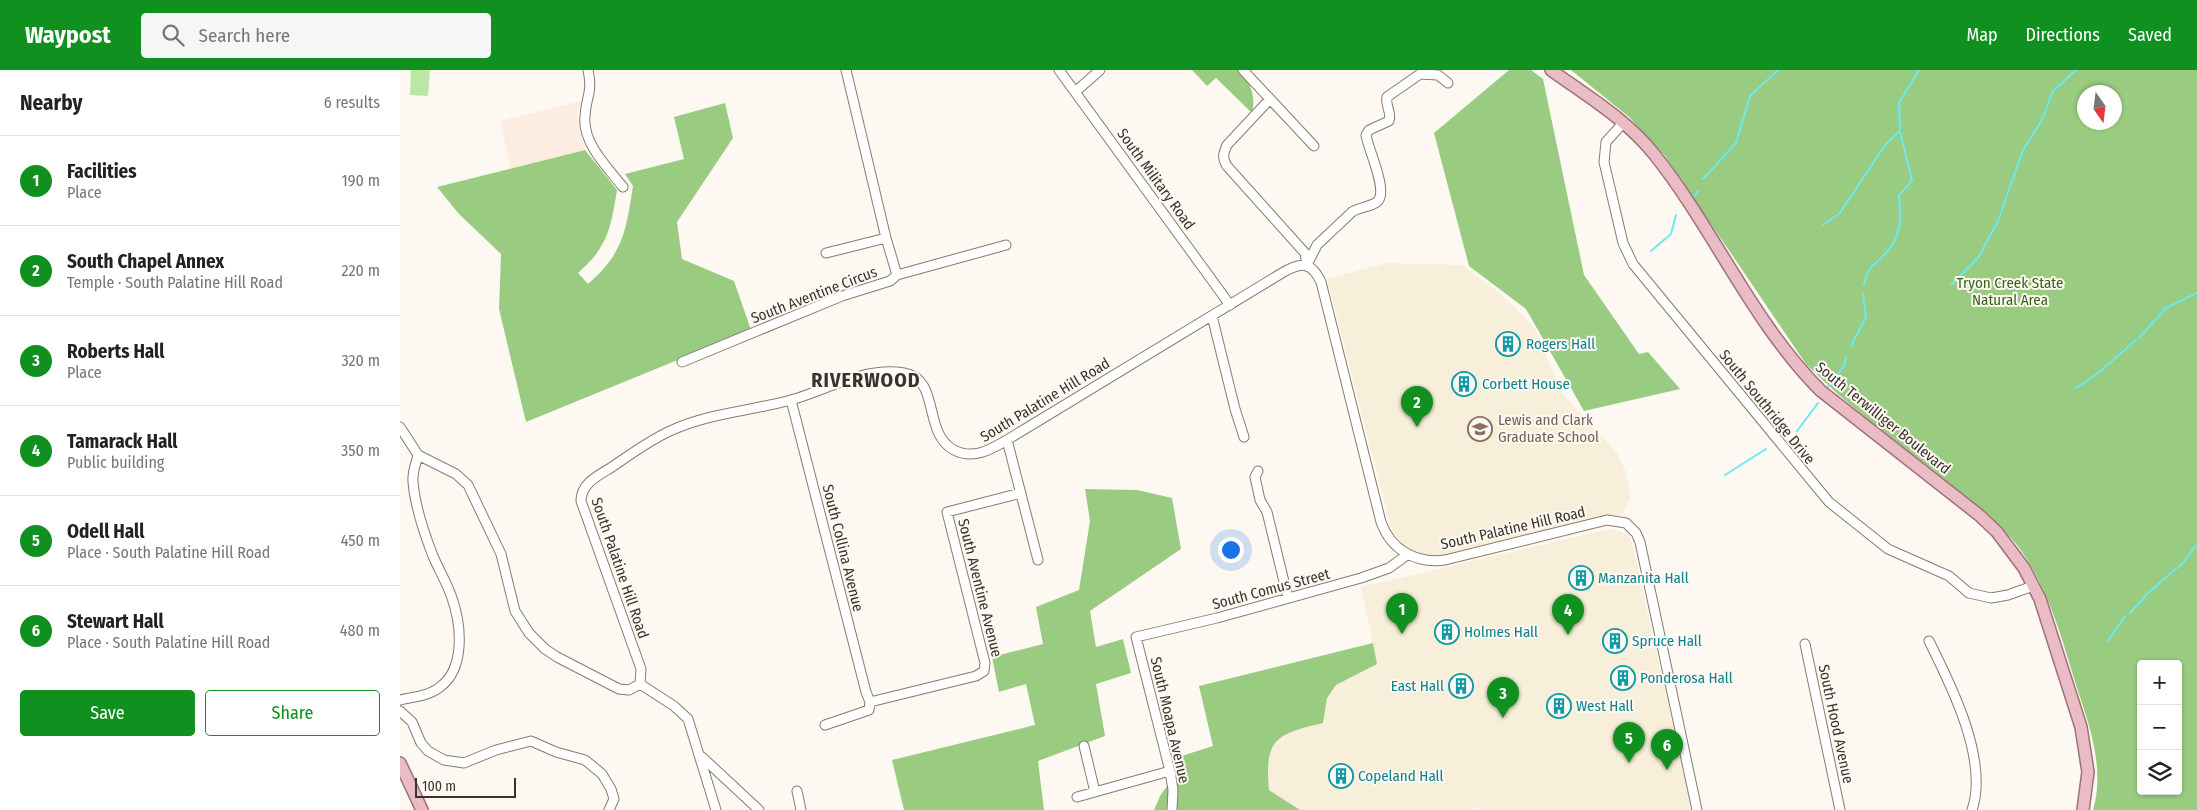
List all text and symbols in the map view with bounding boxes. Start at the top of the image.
search box [141,13,491,58]
text: Waypost [25,21,111,49]
icon: search [159,21,187,49]
text: Search here [199,24,290,47]
text: Map [1966,24,1998,46]
text: Directions [2026,24,2100,46]
text: Saved [2128,24,2172,46]
north arrow [2077,85,2122,130]
text: Nearby [20,90,82,116]
text: 6 results [324,93,380,112]
street label: South Military Road [1113,125,1199,233]
text: Facilities [67,160,137,183]
text: 1 [33,171,39,190]
text: 190 m [342,171,380,190]
text: Place [67,183,102,202]
text: South Chapel Annex [67,250,224,273]
text: 2 [32,261,40,280]
text: 220 m [341,261,380,280]
street label: South Aventine Circus [748,263,880,327]
text: Temple · South Palatine Hill Road [67,273,283,292]
park label: Tryon Creek State Natural Area [1957,274,2063,309]
building icon: Rogers Hall [1495,331,1521,357]
place label: Rogers Hall [1526,335,1595,353]
text: Roberts Hall [67,340,164,363]
street label: South Southridge Drive [1715,346,1819,468]
text: 3 [32,351,40,370]
text: 320 m [341,351,380,370]
street label: South Palatine Hill Road [977,354,1113,446]
street label: South Terwilliger Boulevard [1812,358,1954,478]
text: Place [67,363,102,382]
district label: RIVERWOOD [811,368,921,392]
building icon: Corbett House [1451,371,1477,397]
place label: Corbett House [1482,375,1570,393]
pin: 2 [1401,386,1433,427]
place label: Lewis and Clark Graduate School [1498,411,1599,446]
school or university icon: Lewis and Clark Graduate School [1467,416,1493,442]
text: Tamarack Hall [67,430,178,453]
text: 4 [32,441,40,460]
text: 350 m [341,441,380,460]
text: Public building [67,453,164,472]
street label: South Collina Avenue [819,483,867,613]
street label: South Palatine Hill Road [587,495,653,641]
street label: South Palatine Hill Road [1439,503,1587,553]
street label: South Aventine Avenue [954,517,1006,659]
text: Odell Hall [67,520,144,543]
text: 5 [32,531,40,550]
text: 450 m [341,531,380,550]
your location [1218,537,1244,563]
text: Place · South Palatine Hill Road [67,543,270,562]
street label: South Comus Street [1210,565,1332,613]
building icon: Manzanita Hall [1568,565,1594,591]
place label: Manzanita Hall [1598,569,1689,587]
pin: 1 [1386,593,1418,634]
pin: 4 [1552,594,1584,635]
text: Stewart Hall [67,610,164,633]
building icon: Holmes Hall [1434,619,1460,645]
text: 6 [32,621,40,640]
text: 480 m [340,621,380,640]
place label: Holmes Hall [1464,623,1538,641]
building icon: Spruce Hall [1602,628,1628,654]
place label: Spruce Hall [1632,632,1702,650]
text: Place · South Palatine Hill Road [67,633,270,652]
street label: South Moapa Avenue [1147,655,1193,785]
map controls [2137,660,2182,795]
button: + [2137,660,2182,705]
street label: South Hood Avenue [1815,663,1857,785]
building icon: Ponderosa Hall [1610,665,1636,691]
place label: Ponderosa Hall [1640,669,1733,687]
building icon: East Hall [1448,673,1474,699]
place label: East Hall [1391,677,1444,695]
pin: 3 [1487,677,1519,718]
button: Save [20,690,195,736]
button: Share [205,690,380,736]
building icon: West Hall [1546,693,1572,719]
place label: West Hall [1576,697,1634,715]
button: − [2137,705,2182,750]
pin: 5 [1613,722,1645,763]
pin: 6 [1651,729,1683,770]
button: layers [2137,750,2182,795]
building icon: Copeland Hall [1328,763,1354,789]
place label: Copeland Hall [1358,767,1444,785]
scale bar [415,775,516,798]
text: 100 m [422,778,456,795]

